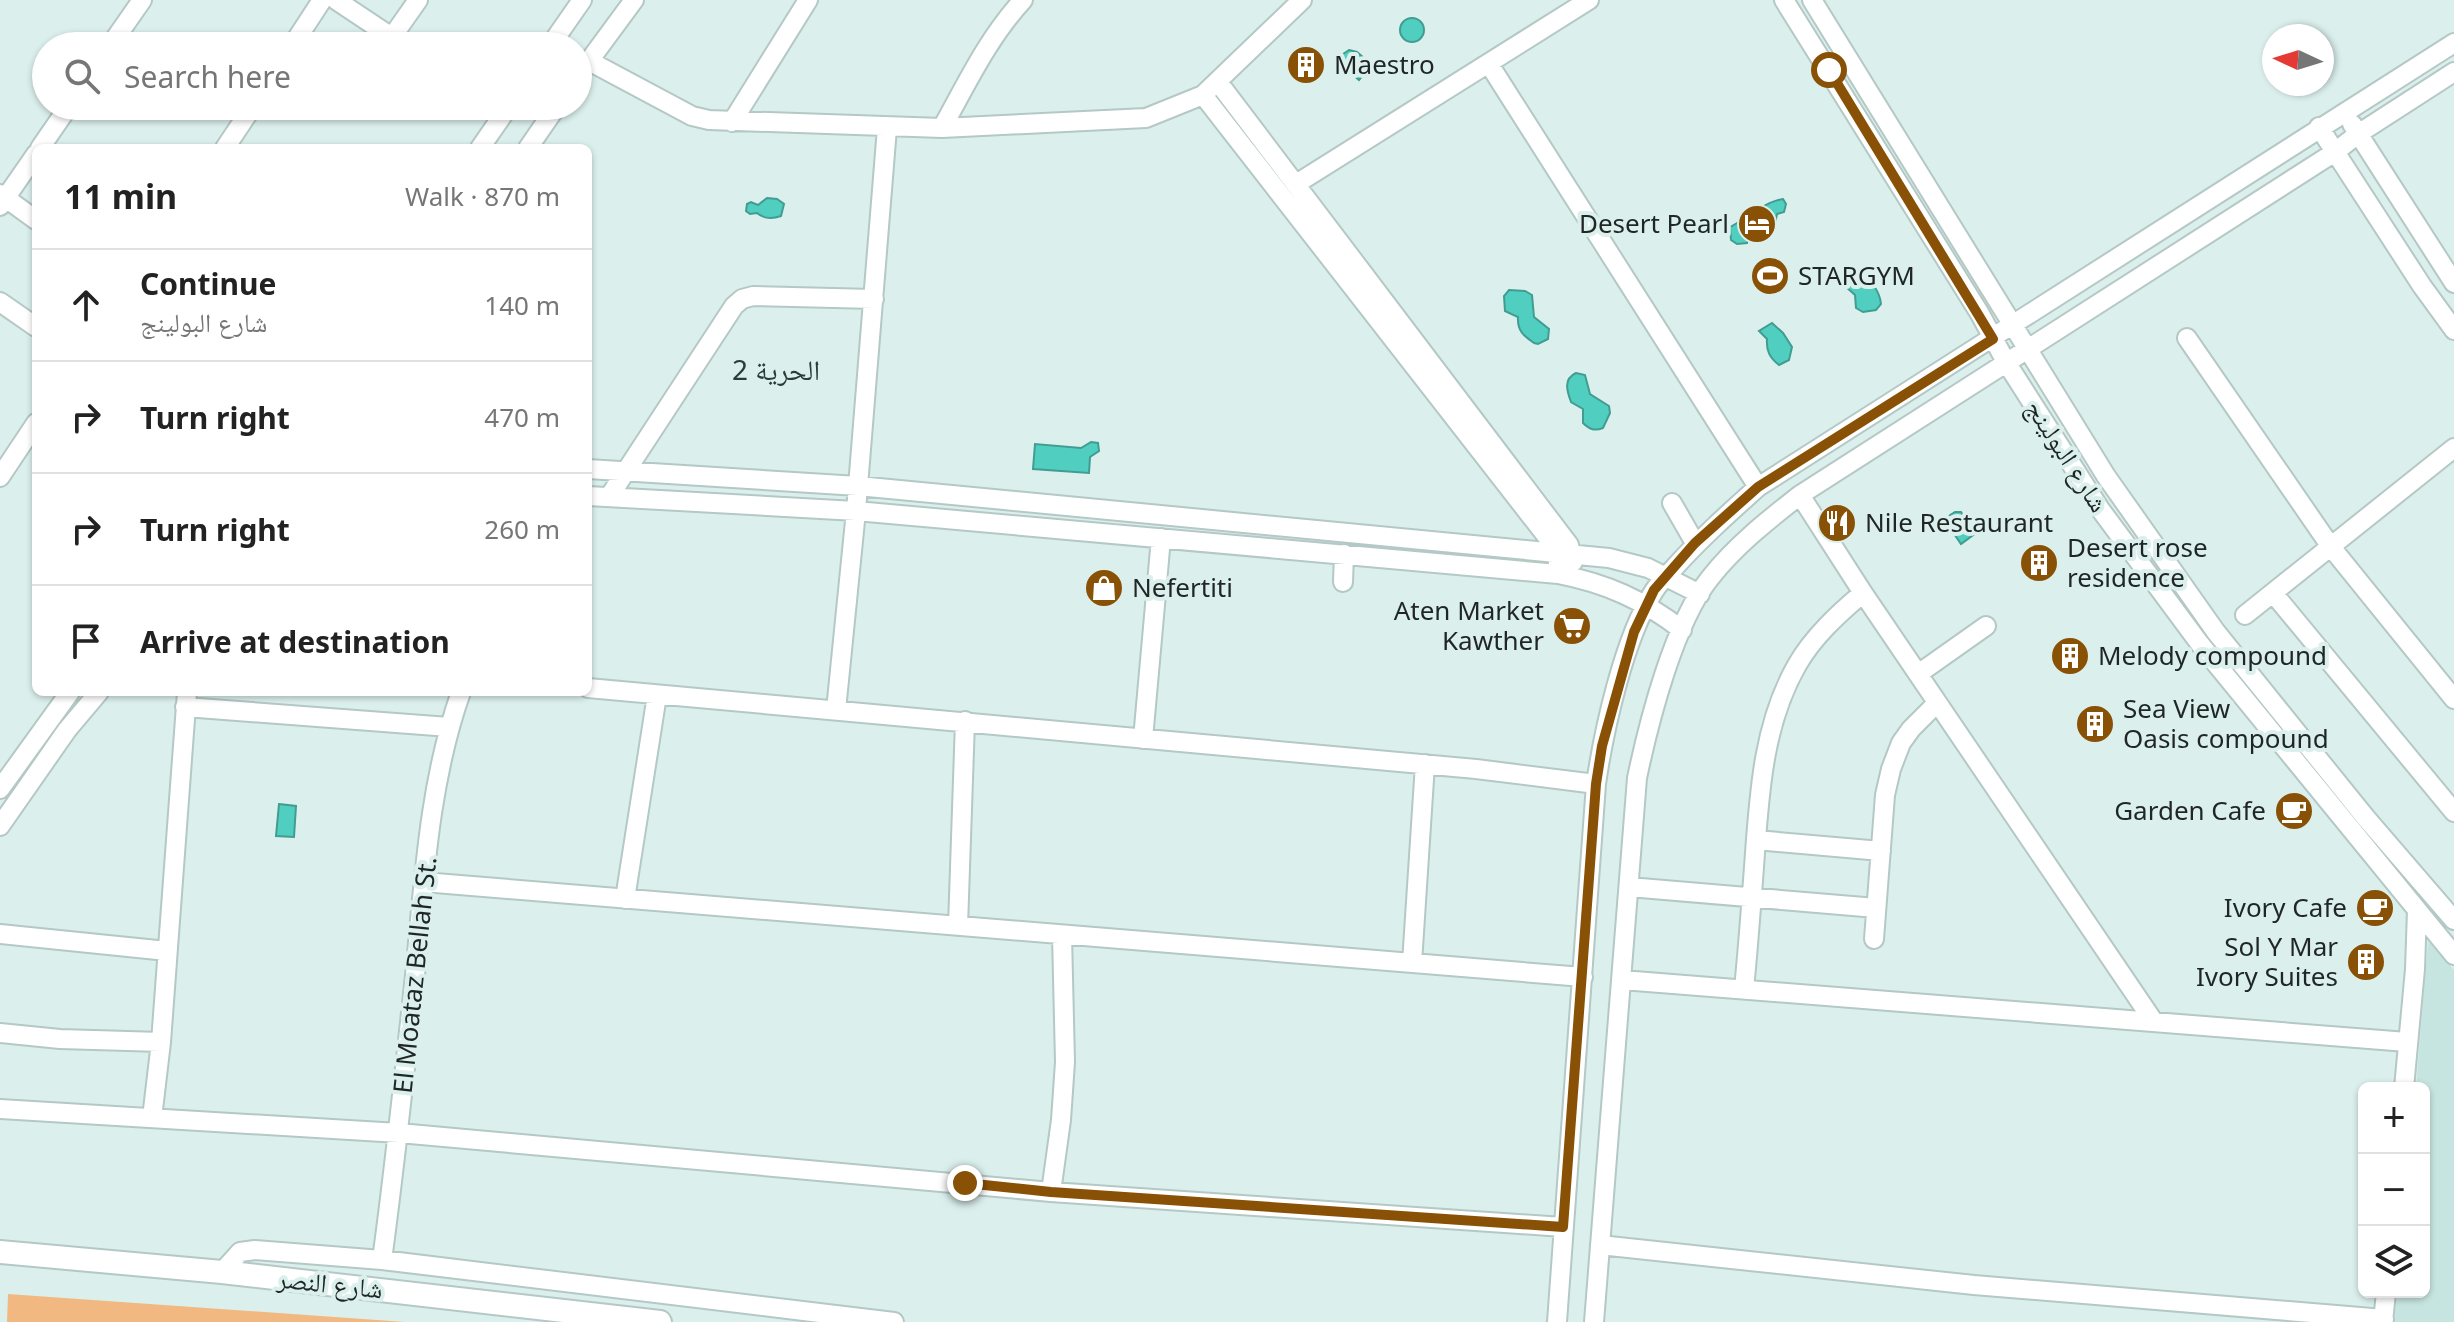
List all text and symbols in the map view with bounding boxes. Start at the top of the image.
north arrow [2262,24,2334,96]
search box [32,32,592,120]
building icon: Maestro [1285,44,1327,86]
place label: Maestro [1334,46,1435,82]
route start [1811,52,1847,88]
icon: search [60,54,104,98]
text: Search here [124,56,291,97]
text: 11 min [64,173,177,219]
text: Walk · 870 m [405,178,560,214]
hotel icon: Desert Pearl [1736,203,1778,245]
place label: Desert Pearl [1579,205,1729,241]
sports icon: STARGYM [1749,255,1791,297]
place label: STARGYM [1798,257,1915,293]
text: Continue [140,263,276,304]
icon: ahead [64,283,108,327]
text: 140 m [484,287,560,323]
text: شارع البولينج [140,304,267,340]
district label: الحرية 2 [732,350,820,388]
street label: شارع البولينج [2018,392,2118,519]
icon: right [64,395,108,439]
text: Turn right [140,397,290,438]
text: 470 m [484,399,560,435]
restaurant icon: Nile Restaurant [1816,502,1858,544]
place label: Nile Restaurant [1865,504,2053,540]
icon: right [64,507,108,551]
text: Turn right [140,509,290,550]
text: 260 m [484,511,560,547]
place label: Desert rose residence [2067,529,2208,595]
building icon: Desert rose residence [2018,542,2060,584]
shop icon: Nefertiti [1083,567,1125,609]
place label: Nefertiti [1132,569,1233,605]
place label: Aten Market Kawther [1394,592,1544,658]
supermarket icon: Aten Market Kawther [1551,605,1593,647]
icon: arrive [64,619,108,663]
text: Arrive at destination [140,621,450,662]
building icon: Melody compound [2049,635,2091,677]
place label: Melody compound [2098,637,2327,673]
place label: Sea View Oasis compound [2123,690,2329,756]
building icon: Sea View Oasis compound [2074,703,2116,745]
cafe icon: Garden Cafe [2273,790,2315,832]
place label: Garden Cafe [2114,792,2266,828]
street label: El Moataz Bellah St. [384,855,444,1095]
cafe icon: Ivory Cafe [2354,887,2396,929]
place label: Ivory Cafe [2224,889,2347,925]
place label: Sol Y Mar Ivory Suites [2196,928,2338,994]
building icon: Sol Y Mar Ivory Suites [2345,941,2387,983]
map controls [2358,1082,2430,1298]
button: + [2358,1082,2430,1154]
button: − [2358,1154,2430,1226]
route end [947,1165,983,1201]
button: layers [2358,1226,2430,1298]
street label: شارع النصر [274,1259,385,1306]

